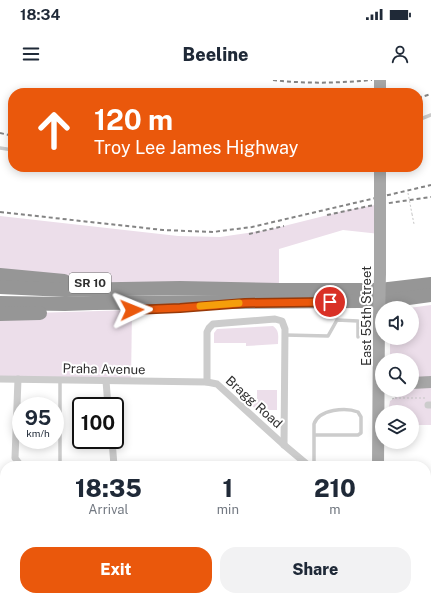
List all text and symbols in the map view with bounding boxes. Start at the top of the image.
text: 18:34 [20,6,60,23]
icon: menu [20,43,42,65]
icon: person [389,43,411,65]
text: Beeline [183,44,248,65]
text: 120 m [94,103,173,136]
icon: ahead [28,104,80,156]
text: Troy Lee James Highway [94,137,298,158]
street label: East 55th Street [359,266,374,366]
road number: SR 10 [69,273,111,293]
pin [313,285,347,319]
position arrow [111,289,153,331]
icon: arrive [319,291,341,313]
map controls [375,301,419,449]
button: sound [375,301,419,345]
button: search [375,353,419,397]
street label: Praha Avenue [62,361,146,377]
street label: Bragg Road [223,373,285,431]
speed limit sign: 100 [72,397,124,449]
button: layers [375,405,419,449]
text: 95 [25,406,51,430]
text: km/h [26,427,50,439]
text: 18:35 [75,474,142,502]
text: 1 [223,474,233,502]
text: 210 [314,474,356,502]
text: Arrival [88,502,128,517]
text: min [217,502,239,517]
text: m [329,502,341,517]
button: Exit [20,547,212,593]
button: Share [220,547,411,593]

